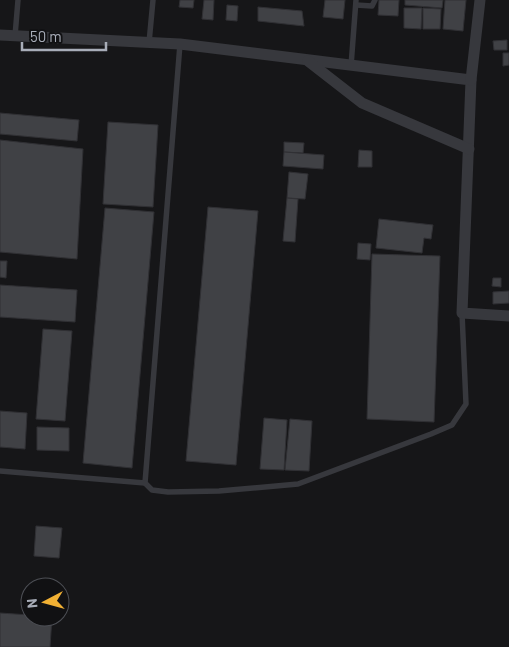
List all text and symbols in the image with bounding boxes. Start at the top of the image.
scale bar [22,20,106,52]
text: 50 m [30,27,62,45]
north arrow [20,577,70,627]
text: N [23,598,41,609]

